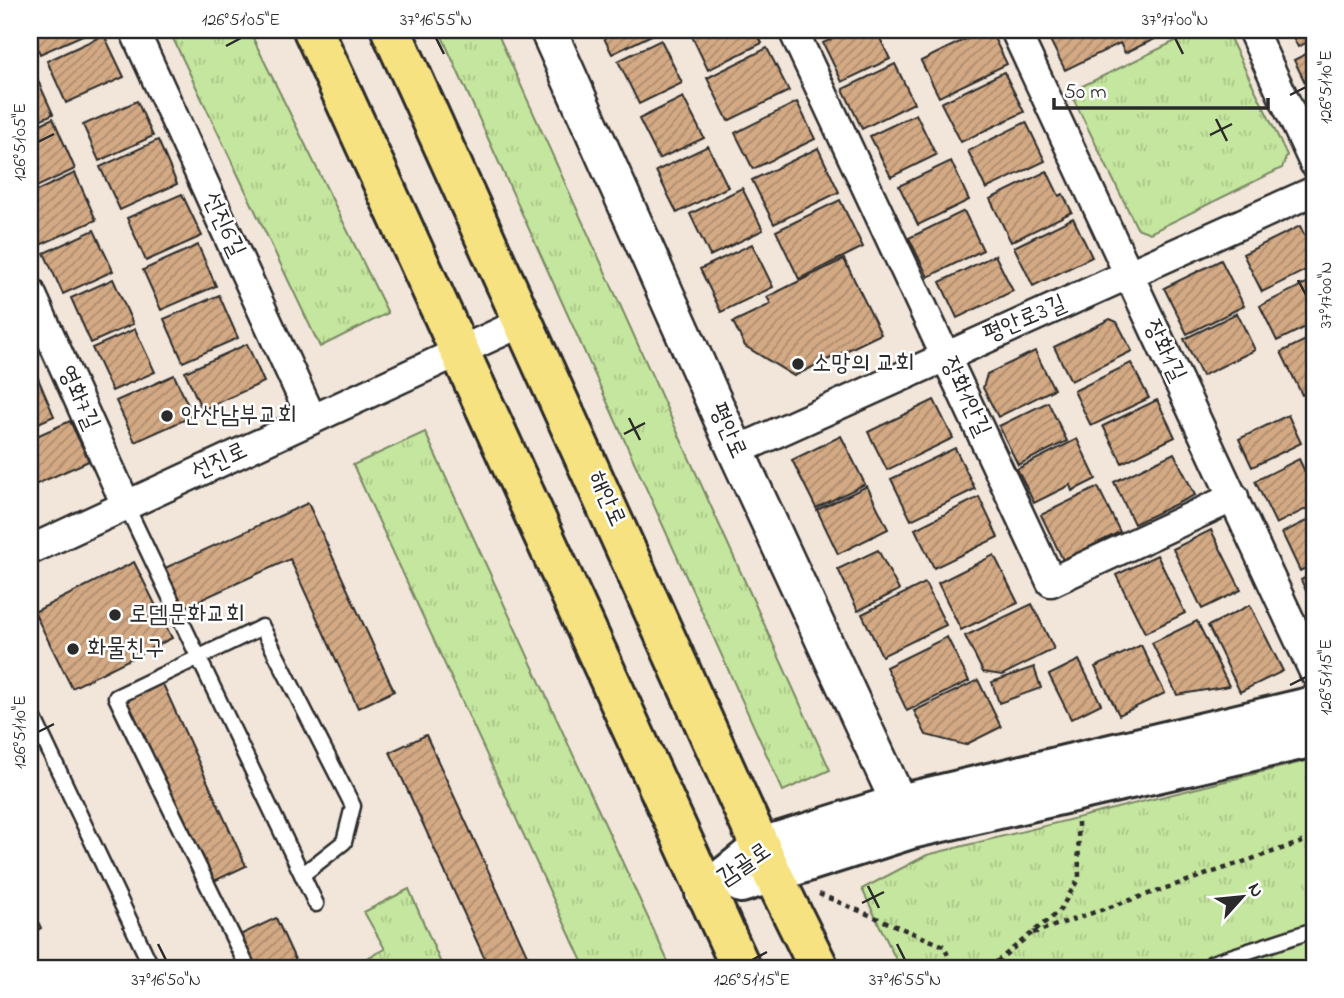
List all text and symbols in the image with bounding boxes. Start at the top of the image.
text: 126°51'05"E [202,8,280,34]
text: 37°16'55"N [400,8,472,34]
text: 37°17'00"N [1142,8,1208,34]
text: 126°51'10"E [1314,50,1340,124]
scale bar [1054,66,1267,110]
text: 50 m [1064,78,1107,108]
text: 126°51'05"E [8,103,34,181]
street label: 선진6길 [193,187,253,263]
text: 37°17'00"N [1314,262,1340,328]
street label: 평안로3길 [978,287,1072,353]
street label: 장화1길 [1134,314,1194,388]
place label: 소망의 교회 [812,347,915,382]
street label: 장화1안길 [931,351,999,443]
marker: 소망의 교회 [790,356,806,372]
street label: 영화7길 [48,360,108,436]
street label: 평안로 [699,397,755,465]
place label: 안산남부교회 [181,399,297,434]
marker: 안산남부교회 [159,408,175,424]
street label: 선진로 [186,434,254,490]
street label: 해안로 [578,465,634,533]
place label: 로뎀문화교회 [129,598,245,633]
marker: 로뎀문화교회 [107,607,123,623]
place label: 화물친구 [87,632,164,667]
text: 126°51'15"E [1314,639,1340,715]
marker: 화물친구 [65,641,81,657]
text: 126°51'10"E [8,695,34,769]
street label: 감골로 [711,834,779,896]
north arrow [1208,862,1278,932]
text: N [1240,879,1270,902]
text: 37°16'50"N [131,968,201,994]
text: 126°51'15"E [714,968,790,994]
text: 37°16'55"N [869,968,941,994]

